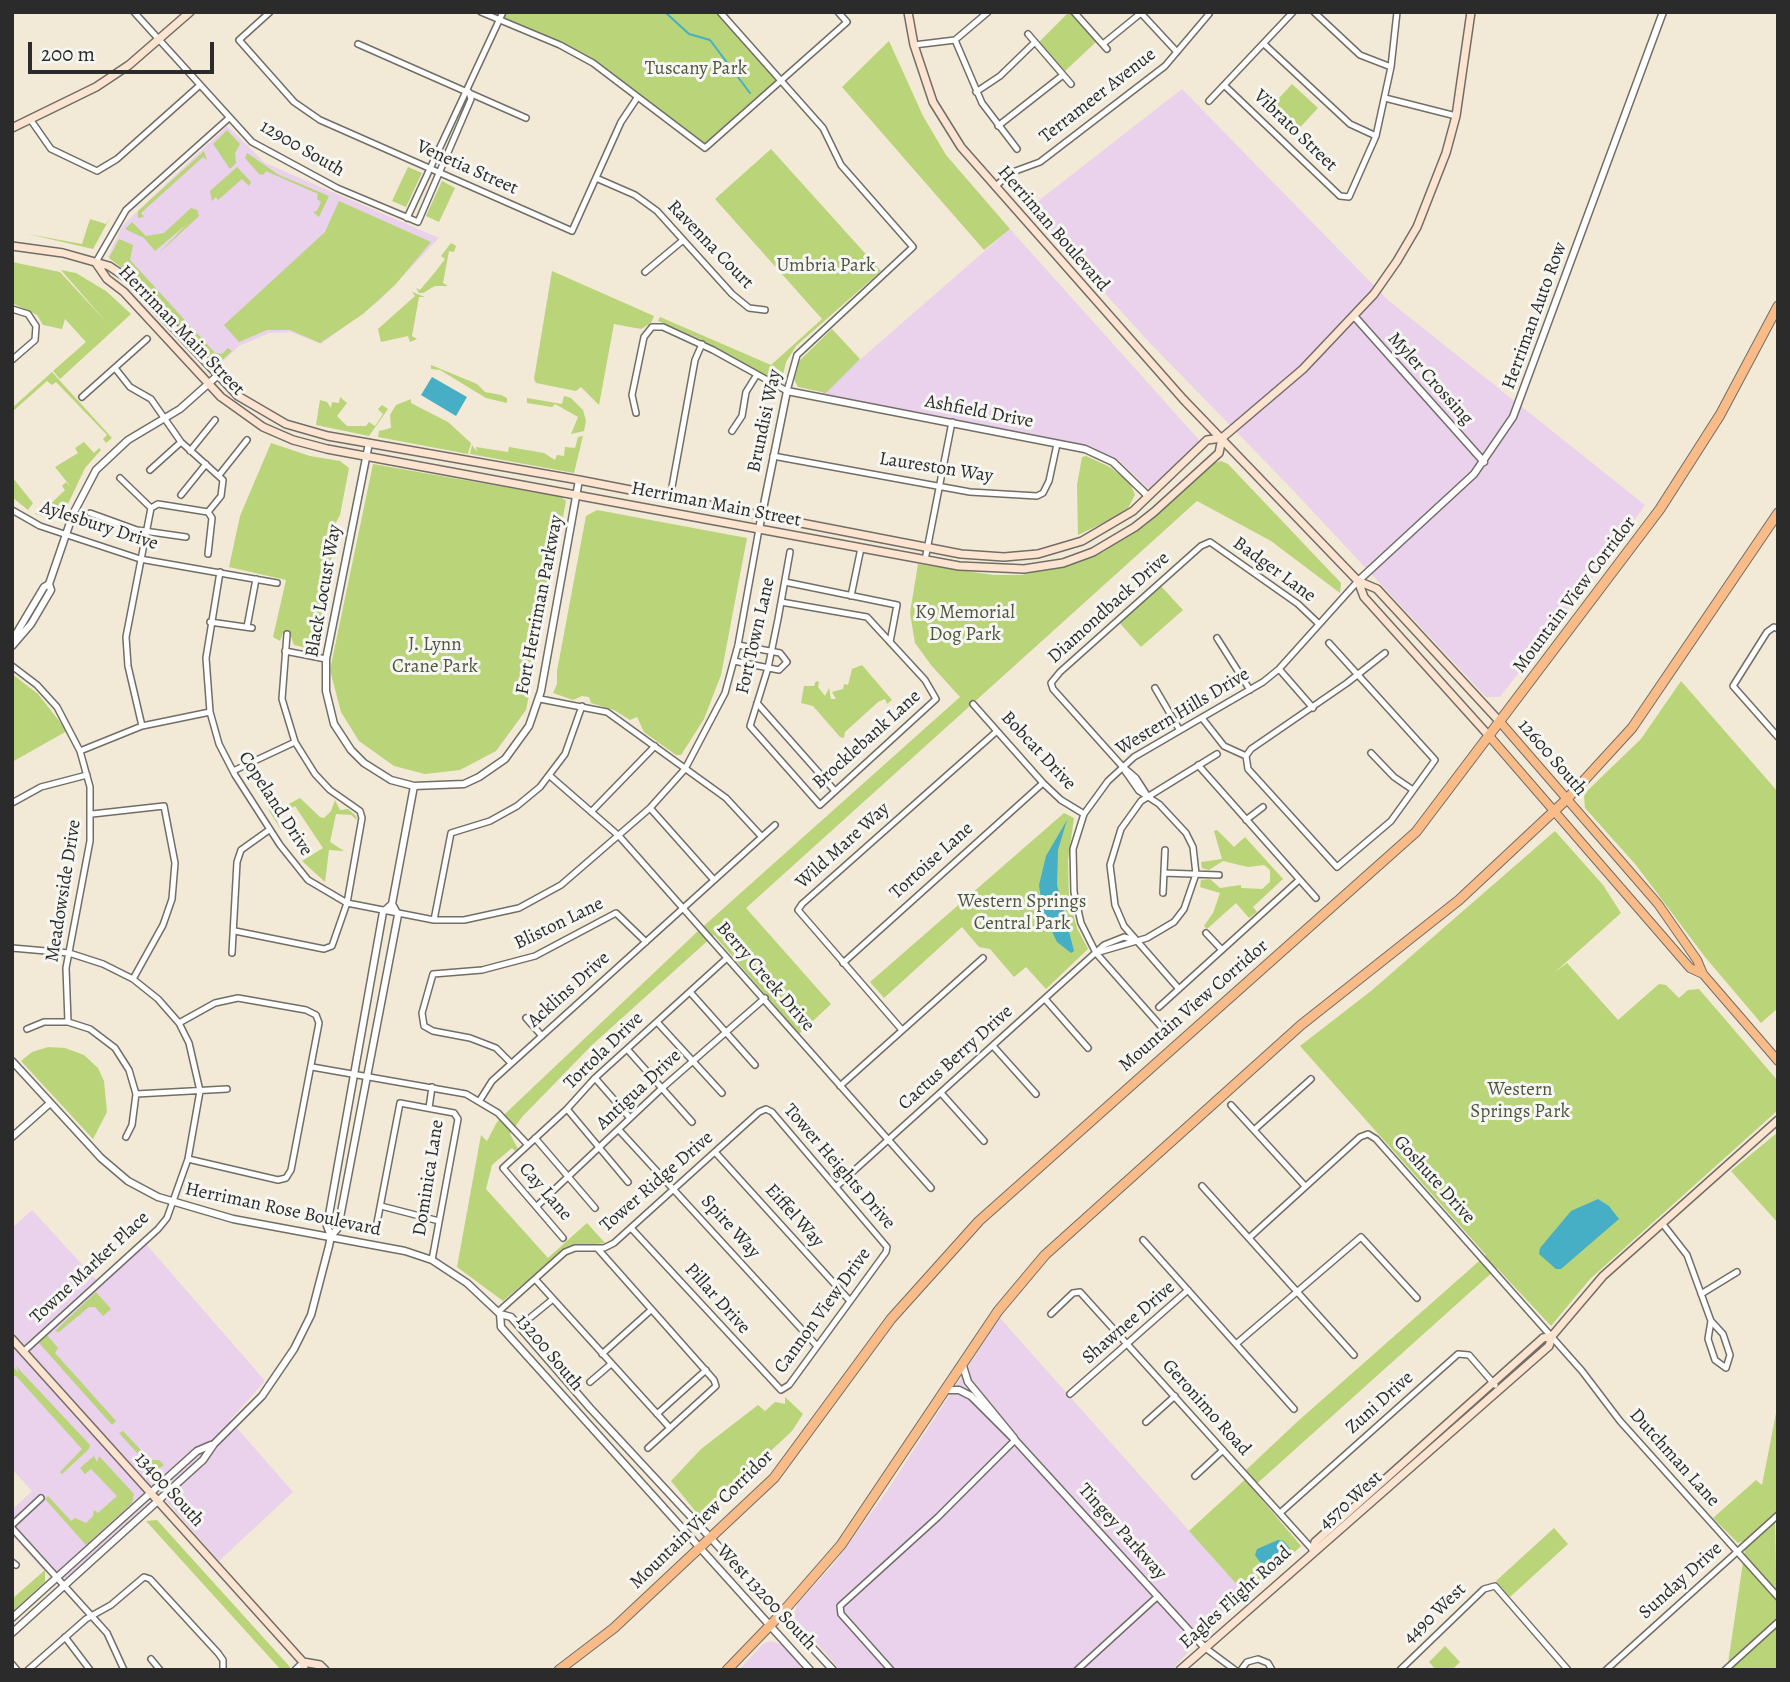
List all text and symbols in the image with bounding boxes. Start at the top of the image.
scale bar [32,28,217,72]
text: 200 m [41,40,95,68]
street label: Terrameer Avenue [1035,43,1161,149]
park label: Tuscany Park [645,58,747,80]
street label: Vibrato Street [1248,85,1342,177]
street label: 12900 South [256,116,348,182]
street label: Venetia Street [413,136,521,200]
street label: Herriman Boulevard [992,161,1114,297]
street label: Ravenna Court [662,196,758,294]
street label: Herriman Auto Row [1498,239,1572,393]
park label: Umbria Park [777,255,875,277]
street label: Herriman Main Street [113,261,249,401]
street label: Myler Crossing [1382,328,1478,430]
street label: Brundisi Way [743,367,787,475]
street label: Ashfield Drive [923,390,1035,434]
street label: Laureston Way [877,448,995,488]
street label: Herriman Main Street [629,477,803,533]
street label: Aylesbury Drive [37,496,161,556]
street label: Mountain View Corridor [1509,512,1641,678]
street label: Fort Herriman Parkway [511,513,569,697]
street label: Black Locust Way [301,523,347,659]
street label: Badger Lane [1228,532,1320,608]
street label: Diamondback Drive [1043,547,1175,669]
street label: Fort Town Lane [732,575,780,697]
park label: K9 Memorial Dog Park [915,602,1015,646]
park label: J. Lynn Crane Park [392,634,478,678]
street label: Western Hills Drive [1112,663,1254,761]
street label: Brocklebank Lane [808,685,926,795]
street label: Bobcat Drive [996,707,1080,795]
street label: 12600 South [1513,715,1591,801]
street label: Copeland Drive [233,747,317,861]
street label: Wild Mare Way [791,798,895,894]
street label: Meadowside Drive [41,818,87,964]
street label: Tortoise Lane [886,818,978,904]
park label: Western Springs Central Park [958,891,1086,935]
street label: Bliston Lane [511,893,607,955]
street label: Berry Creek Drive [711,917,819,1037]
street label: Mountain View Corridor [1115,935,1273,1077]
street label: Acklins Drive [523,947,615,1033]
street label: Cactus Berry Drive [894,1001,1018,1115]
street label: Tortola Drive [560,1008,648,1094]
street label: Antigua Drive [592,1045,686,1135]
park label: Western Springs Park [1470,1079,1570,1123]
street label: Tower Heights Drive [778,1100,900,1234]
street label: Dominica Lane [409,1118,449,1238]
street label: Tower Ridge Drive [596,1127,718,1237]
street label: Goshute Drive [1388,1131,1480,1229]
street label: Cay Lane [513,1158,577,1226]
street label: Herriman Rose Boulevard [183,1178,383,1242]
street label: Eiffel Way [760,1179,828,1253]
street label: Spire Way [695,1190,765,1264]
street label: Towne Market Place [26,1207,154,1329]
street label: Cannon View Drive [770,1244,876,1378]
street label: Pillar Drive [679,1259,755,1339]
street label: Shawnee Drive [1078,1276,1180,1370]
street label: 13200 South [510,1310,588,1396]
street label: Geronimo Road [1157,1355,1255,1461]
street label: Zuni Drive [1342,1367,1418,1439]
street label: Dutchman Lane [1624,1404,1724,1512]
street label: Mountain View Corridor [626,1446,778,1594]
street label: 13400 South [129,1448,209,1532]
street label: 4570 West [1315,1467,1387,1535]
street label: Tingey Parkway [1073,1479,1171,1585]
street label: Sunday Drive [1635,1538,1727,1624]
street label: West 13200 South [711,1541,821,1655]
street label: Eagles Flight Road [1175,1542,1297,1654]
street label: 4490 West [1399,1579,1471,1649]

